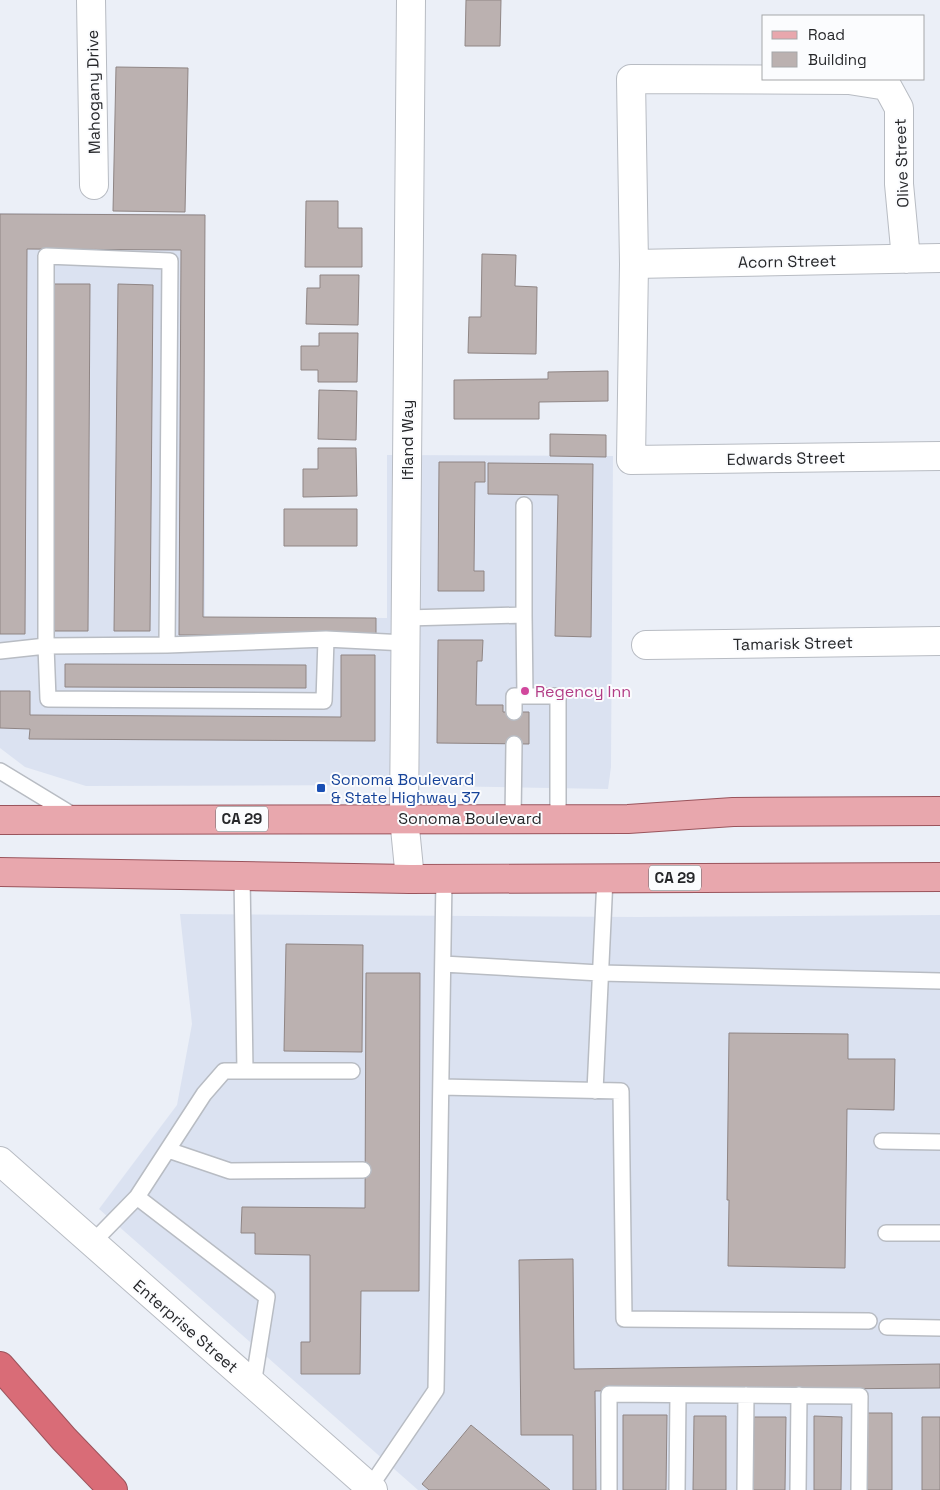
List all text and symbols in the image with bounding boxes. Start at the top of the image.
legend [762,15,925,80]
text: Road [808,25,845,44]
street label: Mahogany Drive [82,30,105,154]
text: Building [808,50,867,69]
street label: Olive Street [889,118,914,208]
street label: Acorn Street [738,250,836,273]
street label: Ifland Way [397,400,418,480]
street label: Edwards Street [726,447,846,470]
street label: Tamarisk Street [733,632,853,655]
place label: Regency Inn [535,681,631,702]
marker: Regency Inn [519,685,531,697]
place label: Sonoma Boulevard & State Highway 37 [331,769,480,808]
marker: Sonoma Boulevard & State Highway 37 [315,782,327,794]
road number: CA 29 [216,806,268,832]
street label: Sonoma Boulevard [398,808,542,829]
road number: CA 29 [649,866,701,890]
street label: Enterprise Street [129,1275,243,1378]

